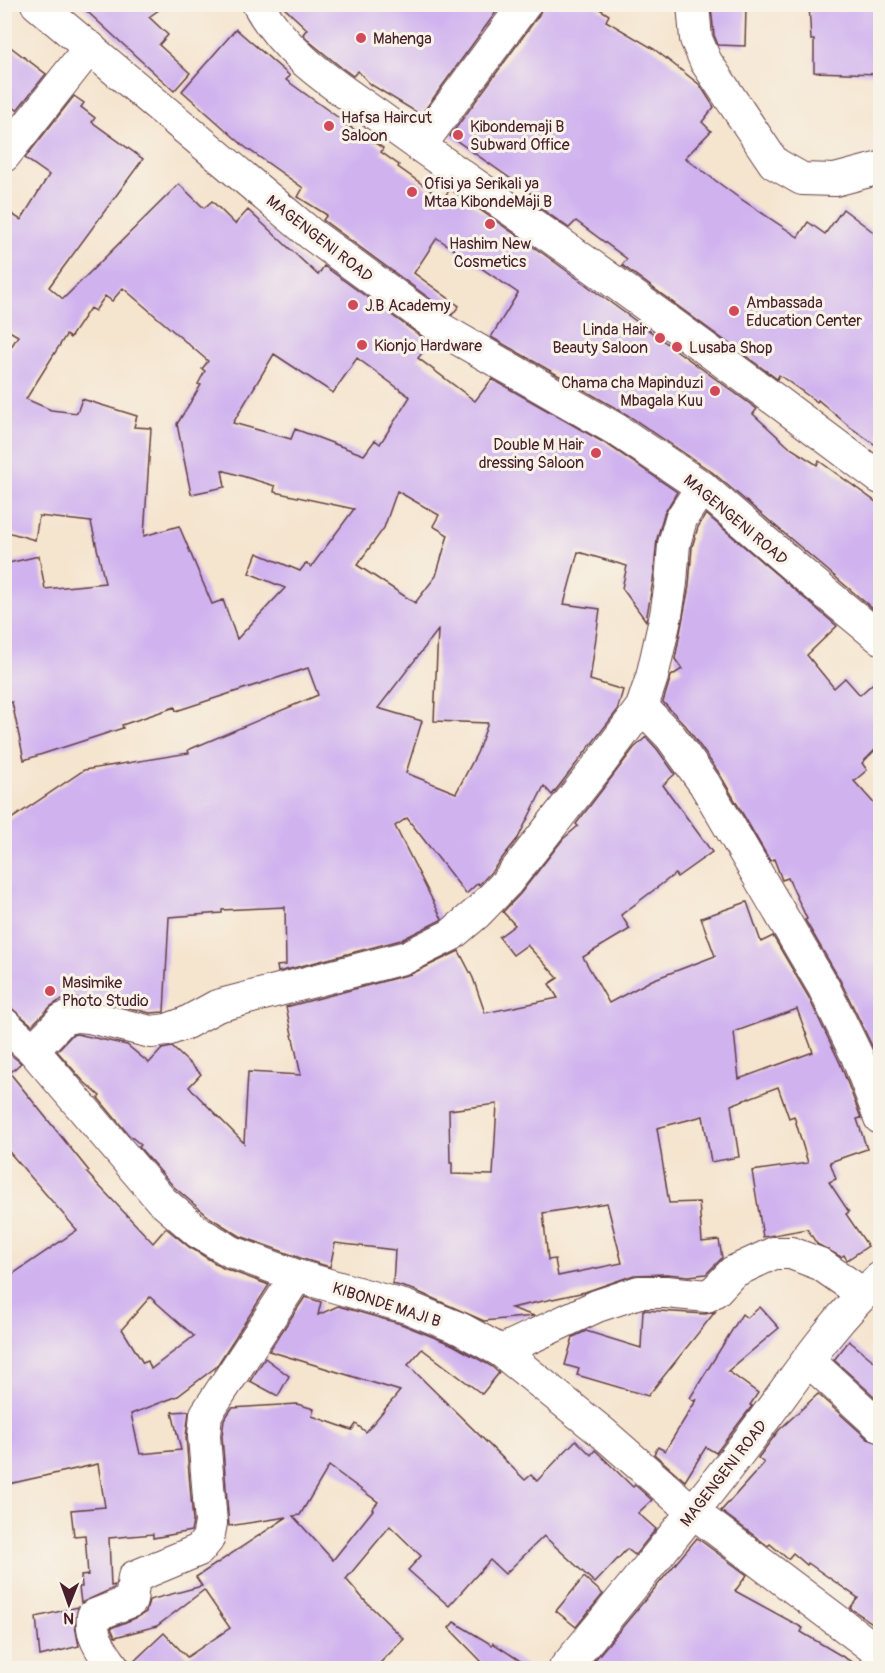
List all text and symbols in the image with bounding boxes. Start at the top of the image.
place label: Mahenga [373,29,432,49]
marker: Mahenga [354,31,368,45]
place label: Hafsa Haircut Saloon [341,108,432,146]
place label: Kibondemaji B Subward Office [470,117,570,155]
marker: Hafsa Haircut Saloon [322,119,336,133]
marker: Kibondemaji B Subward Office [451,128,465,142]
place label: Ofisi ya Serikali ya Mtaa KibondeMaji B [424,174,552,212]
marker: Ofisi ya Serikali ya Mtaa KibondeMaji B [405,185,419,199]
street label: MAGENGENI ROAD [262,191,377,287]
marker: Hashim New Cosmetics [483,217,497,231]
place label: Hashim New Cosmetics [449,234,531,272]
place label: Ambassada Education Center [746,293,862,331]
place label: J.B Academy [365,296,451,316]
marker: J.B Academy [346,298,360,312]
marker: Ambassada Education Center [727,304,741,318]
place label: Linda Hair Beauty Saloon [552,320,648,358]
marker: Linda Hair Beauty Saloon [653,331,667,345]
place label: Kionjo Hardware [374,336,482,356]
marker: Kionjo Hardware [355,338,369,352]
place label: Lusaba Shop [689,338,773,358]
marker: Lusaba Shop [670,340,684,354]
place label: Chama cha Mapinduzi Mbagala Kuu [561,373,703,411]
marker: Chama cha Mapinduzi Mbagala Kuu [708,384,722,398]
place label: Double M Hair dressing Saloon [479,435,584,473]
marker: Double M Hair dressing Saloon [589,446,603,460]
street label: MAGENGENI ROAD [679,470,792,569]
place label: Masimike Photo Studio [62,973,149,1011]
marker: Masimike Photo Studio [43,984,57,998]
street label: KIBONDE MAJI B [330,1278,443,1332]
street label: MAGENGENI ROAD [676,1416,772,1531]
north arrow [39,1574,99,1634]
text: N [63,1608,74,1628]

